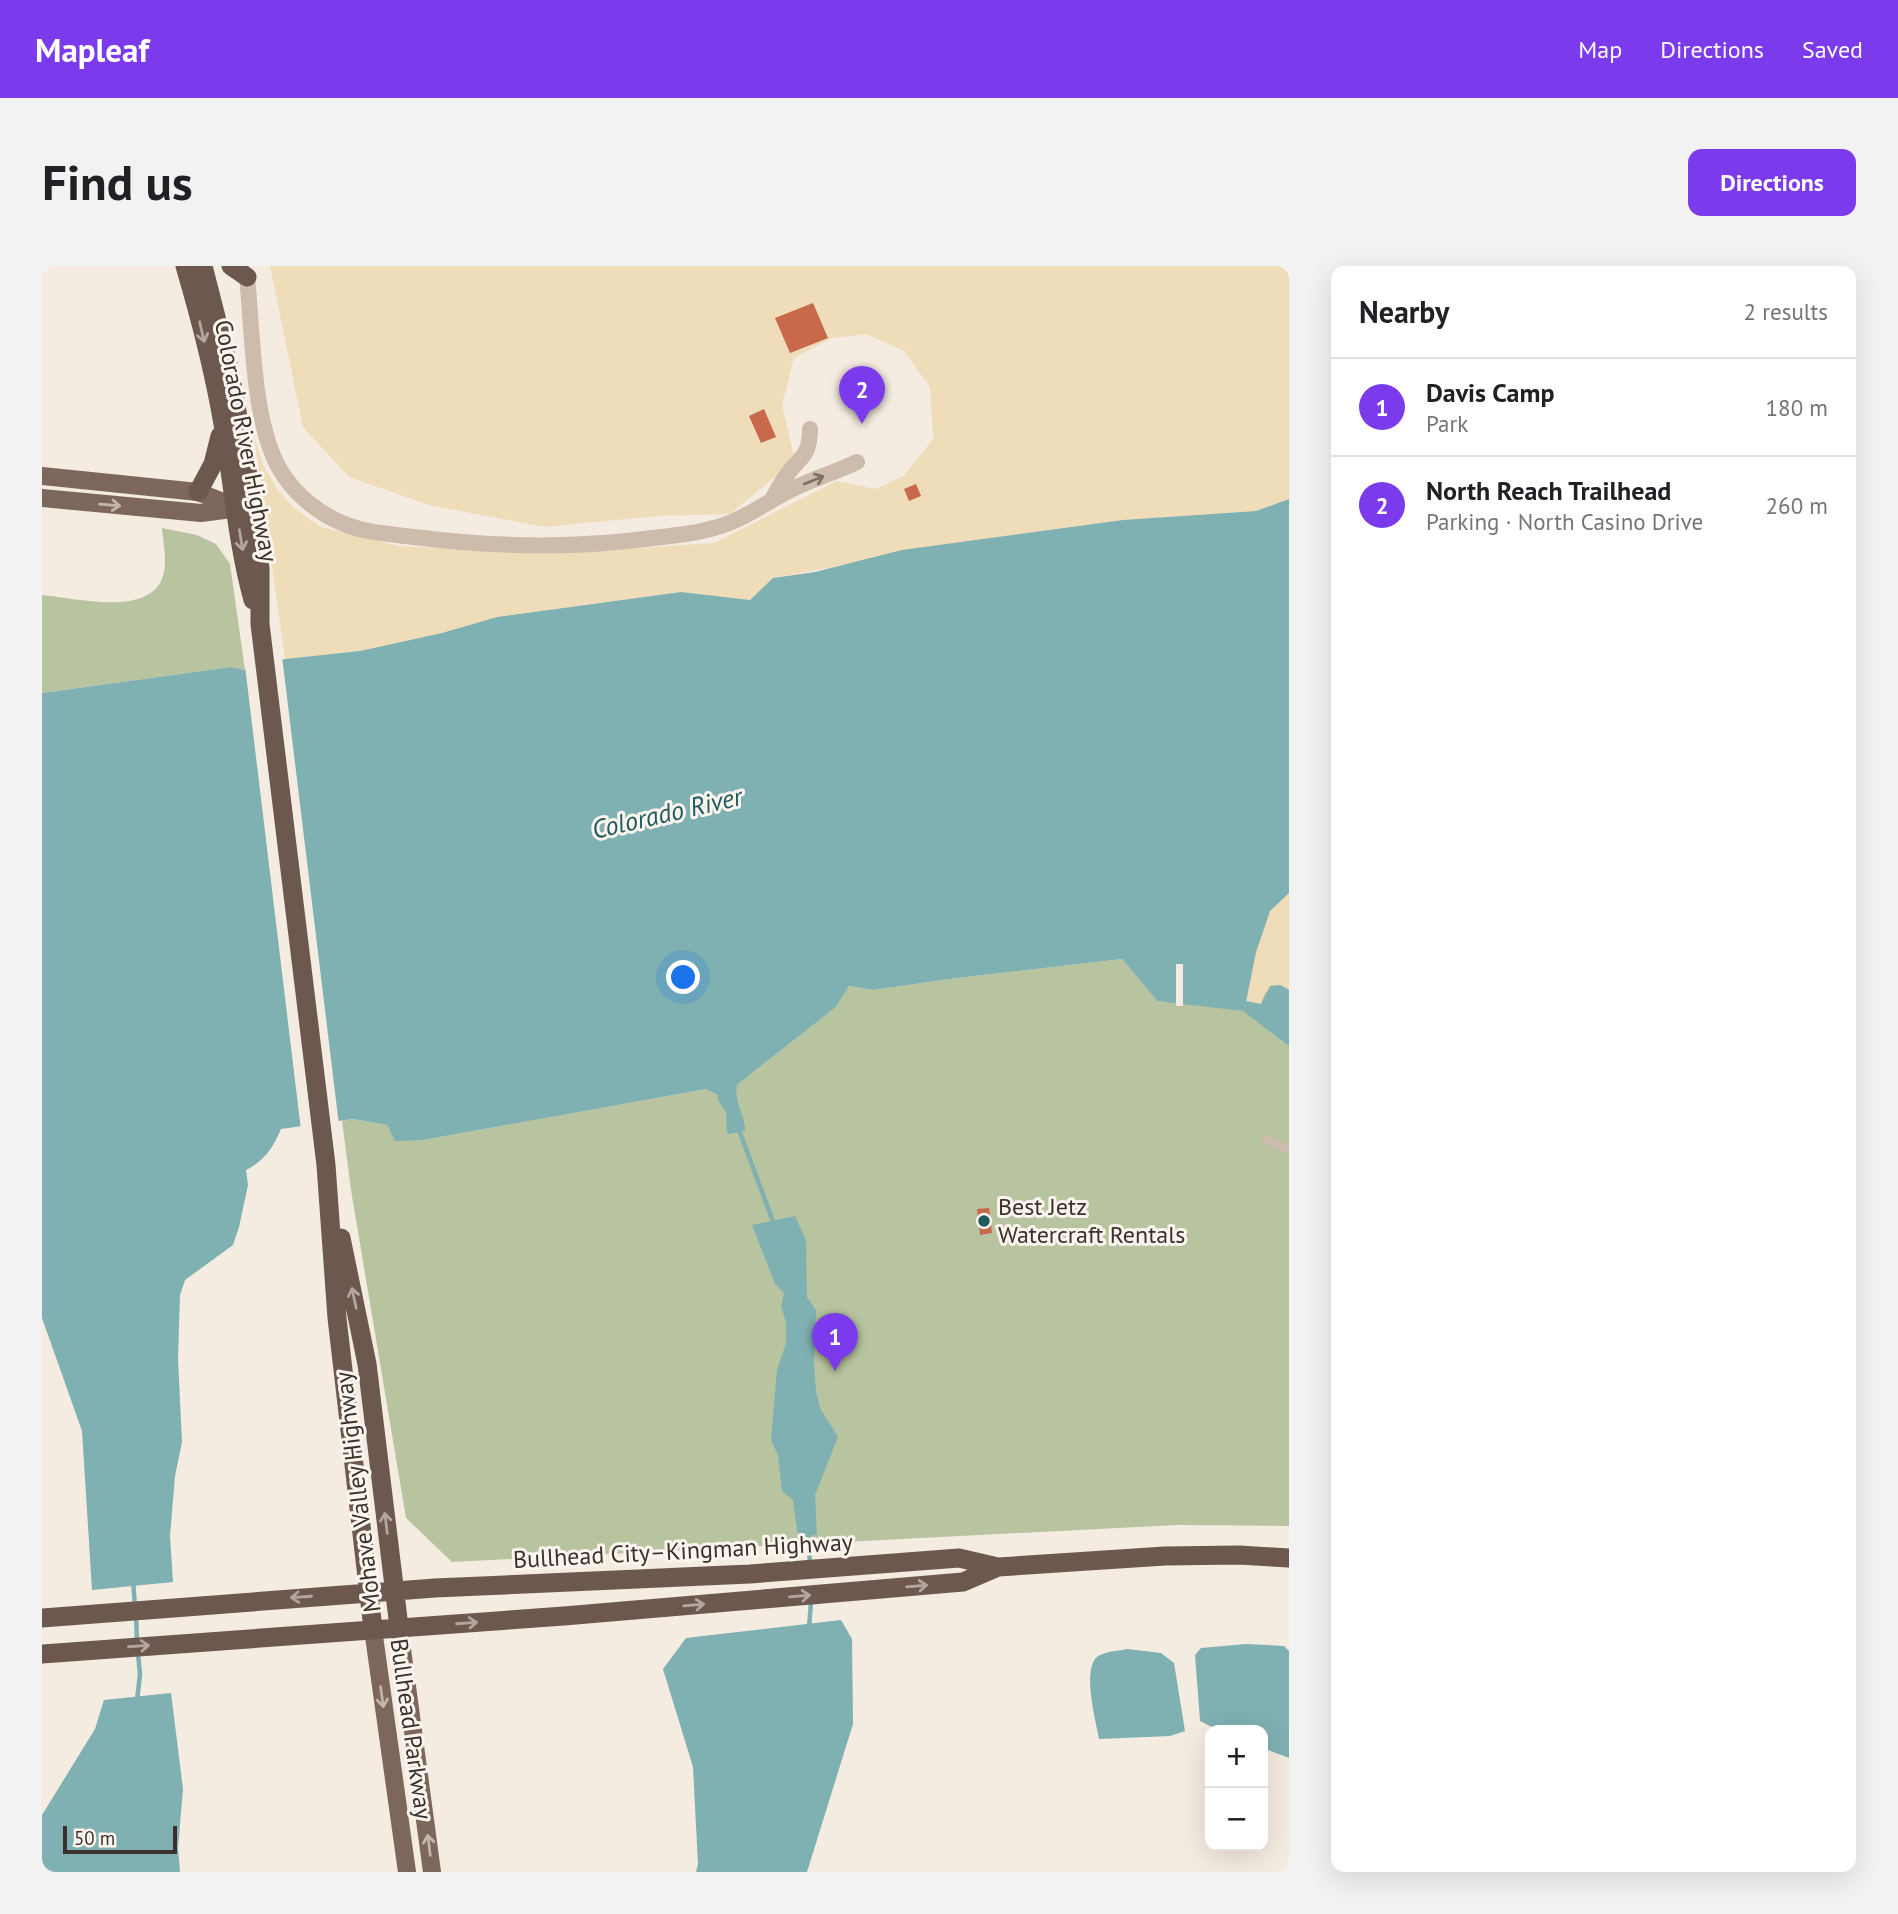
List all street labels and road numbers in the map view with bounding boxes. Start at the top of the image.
street label: Colorado River Highway [208,317,285,565]
street label: Mohave Valley Highway [327,1370,388,1614]
street label: Bullhead City–Kingman Highway [512,1526,854,1575]
street label: Bullhead Parkway [383,1636,440,1821]

